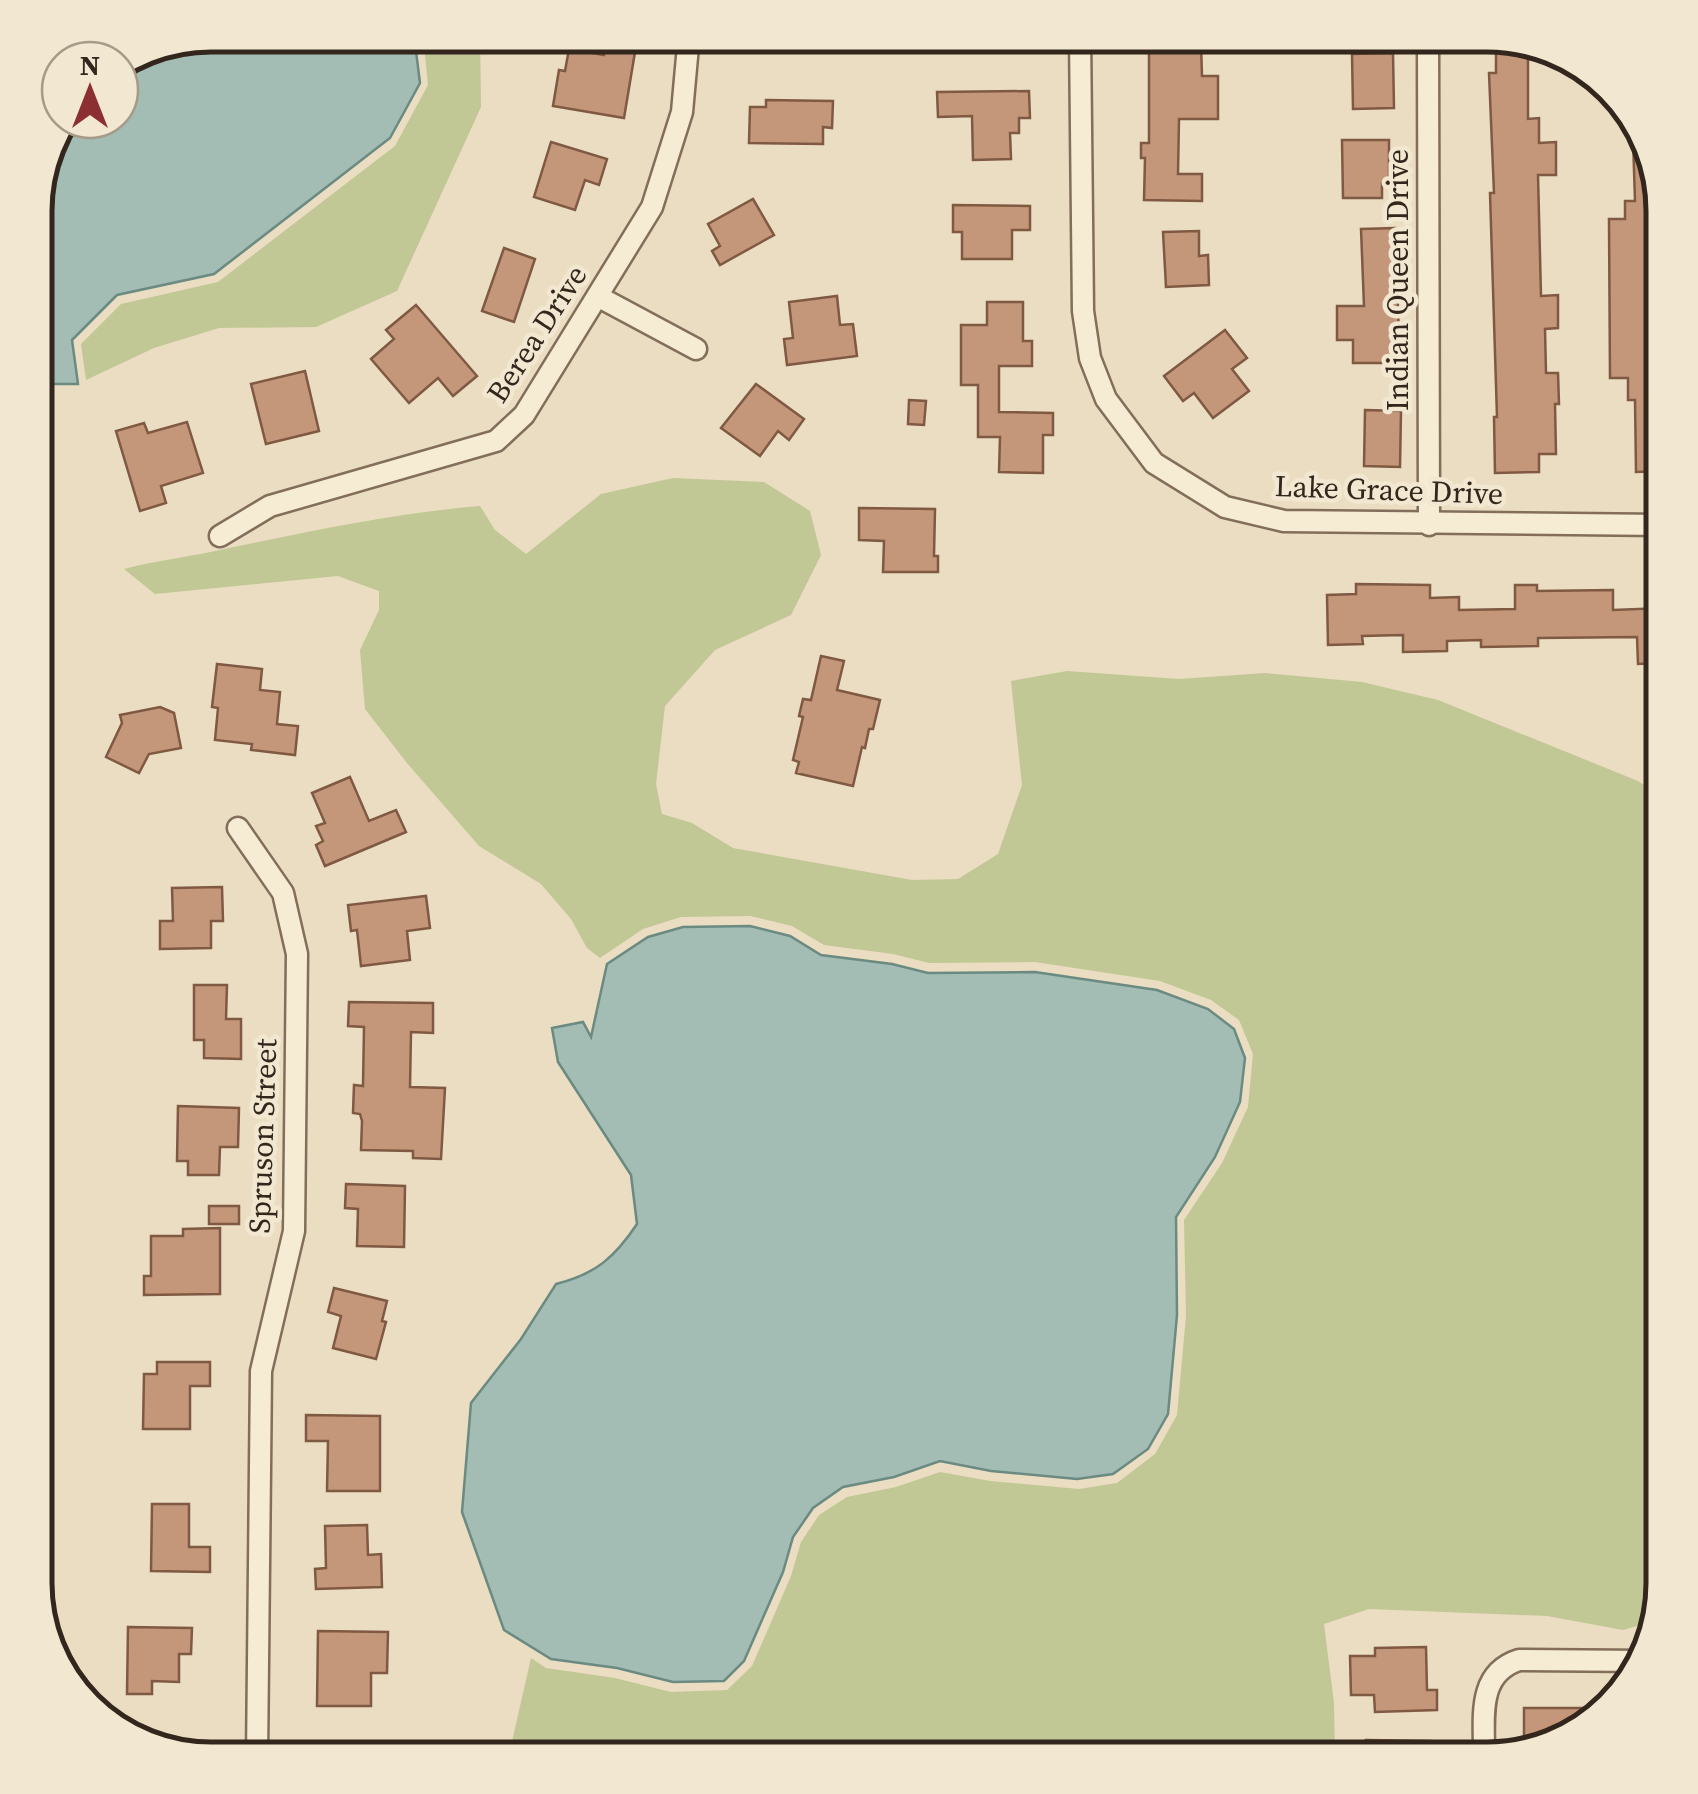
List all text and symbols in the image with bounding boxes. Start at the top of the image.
north arrow [40,40,140,140]
text: N [80,46,100,84]
street label: Indian Queen Drive [1377,149,1418,411]
street label: Berea Drive [477,257,596,410]
street label: Lake Grace Drive [1274,465,1504,514]
street label: Spruson Street [239,1038,286,1234]

